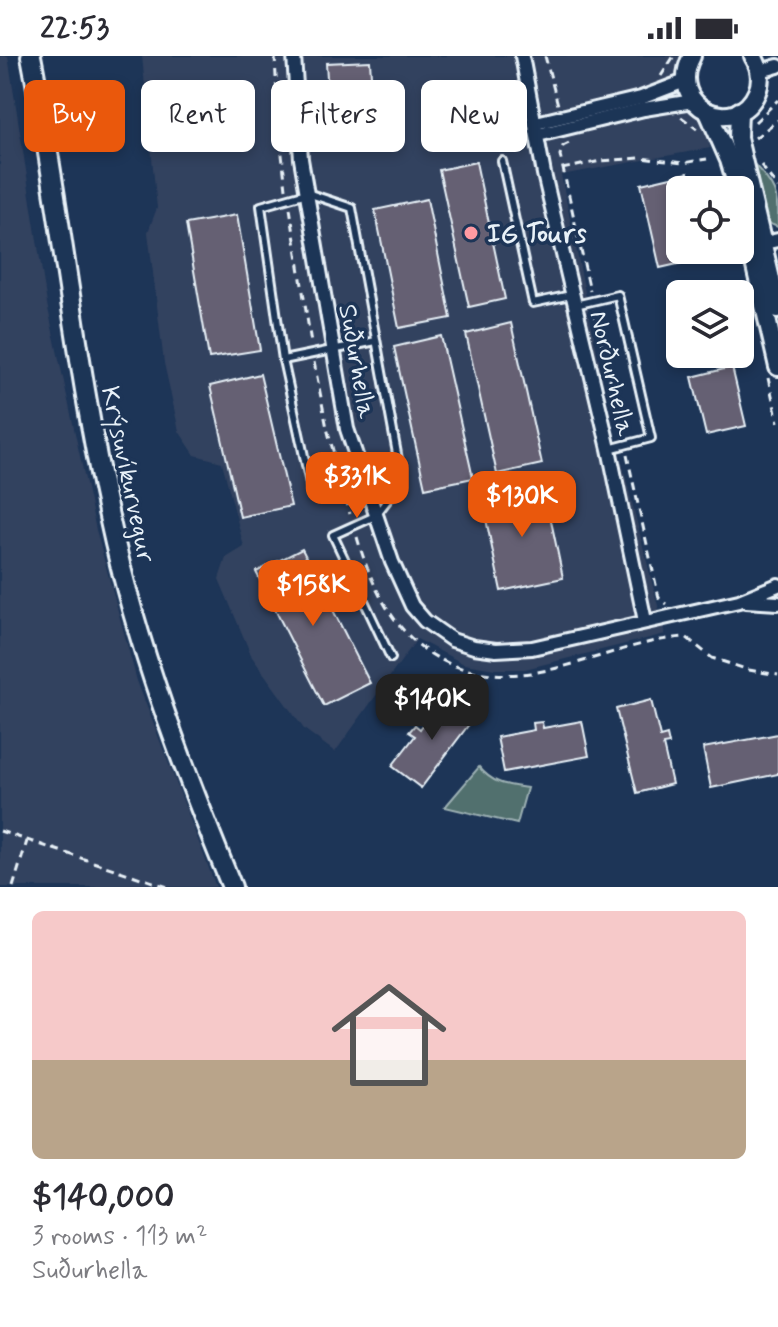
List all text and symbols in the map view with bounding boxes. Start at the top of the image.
text: 22:53 [40,9,109,48]
chip: Buy [24,80,125,152]
chip: Rent [141,80,255,152]
chip: Filters [271,80,405,152]
chip: New [421,80,527,152]
map controls [666,176,754,368]
button: locate [666,176,754,264]
place label: IG Tours [487,218,587,252]
marker: IG Tours [462,224,480,242]
button: layers [666,280,754,368]
street label: Suðurhella [329,302,383,421]
street label: Norðurhella [580,308,642,440]
street label: Krýsuvíkurvegur [92,383,162,566]
pin: $331K [301,452,413,520]
text: $331K [324,461,390,495]
pin: $130K [466,471,578,539]
text: $130K [486,480,558,514]
pin: $158K [257,560,369,628]
text: $158K [276,569,350,603]
pin: $140K [376,674,488,742]
text: $140K [394,683,470,717]
icon: home [317,963,461,1107]
text: $140,000 [32,1175,175,1220]
text: 3 rooms · 113 m² [32,1220,208,1254]
text: Suðurhella [32,1254,147,1288]

